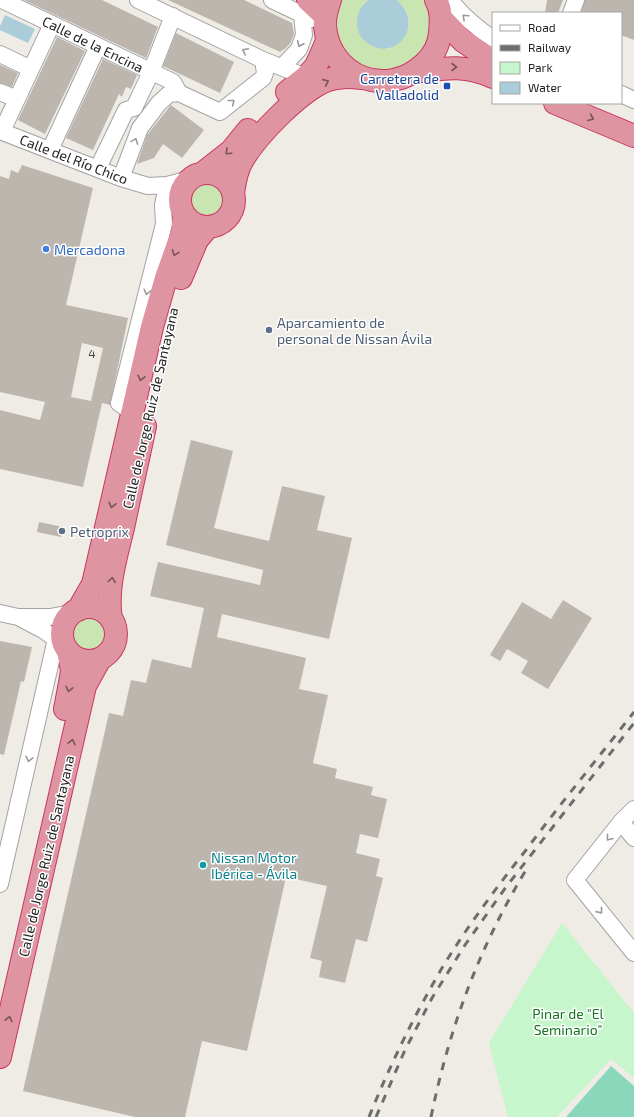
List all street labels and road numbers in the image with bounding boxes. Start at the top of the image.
street label: Calle de la Encina [40,12,146,76]
street label: Calle del Río Chico [17,131,131,187]
street label: Calle de Jorge Ruiz de Santayana [119,306,181,510]
street label: Calle de Jorge Ruiz de Santayana [15,754,77,958]

